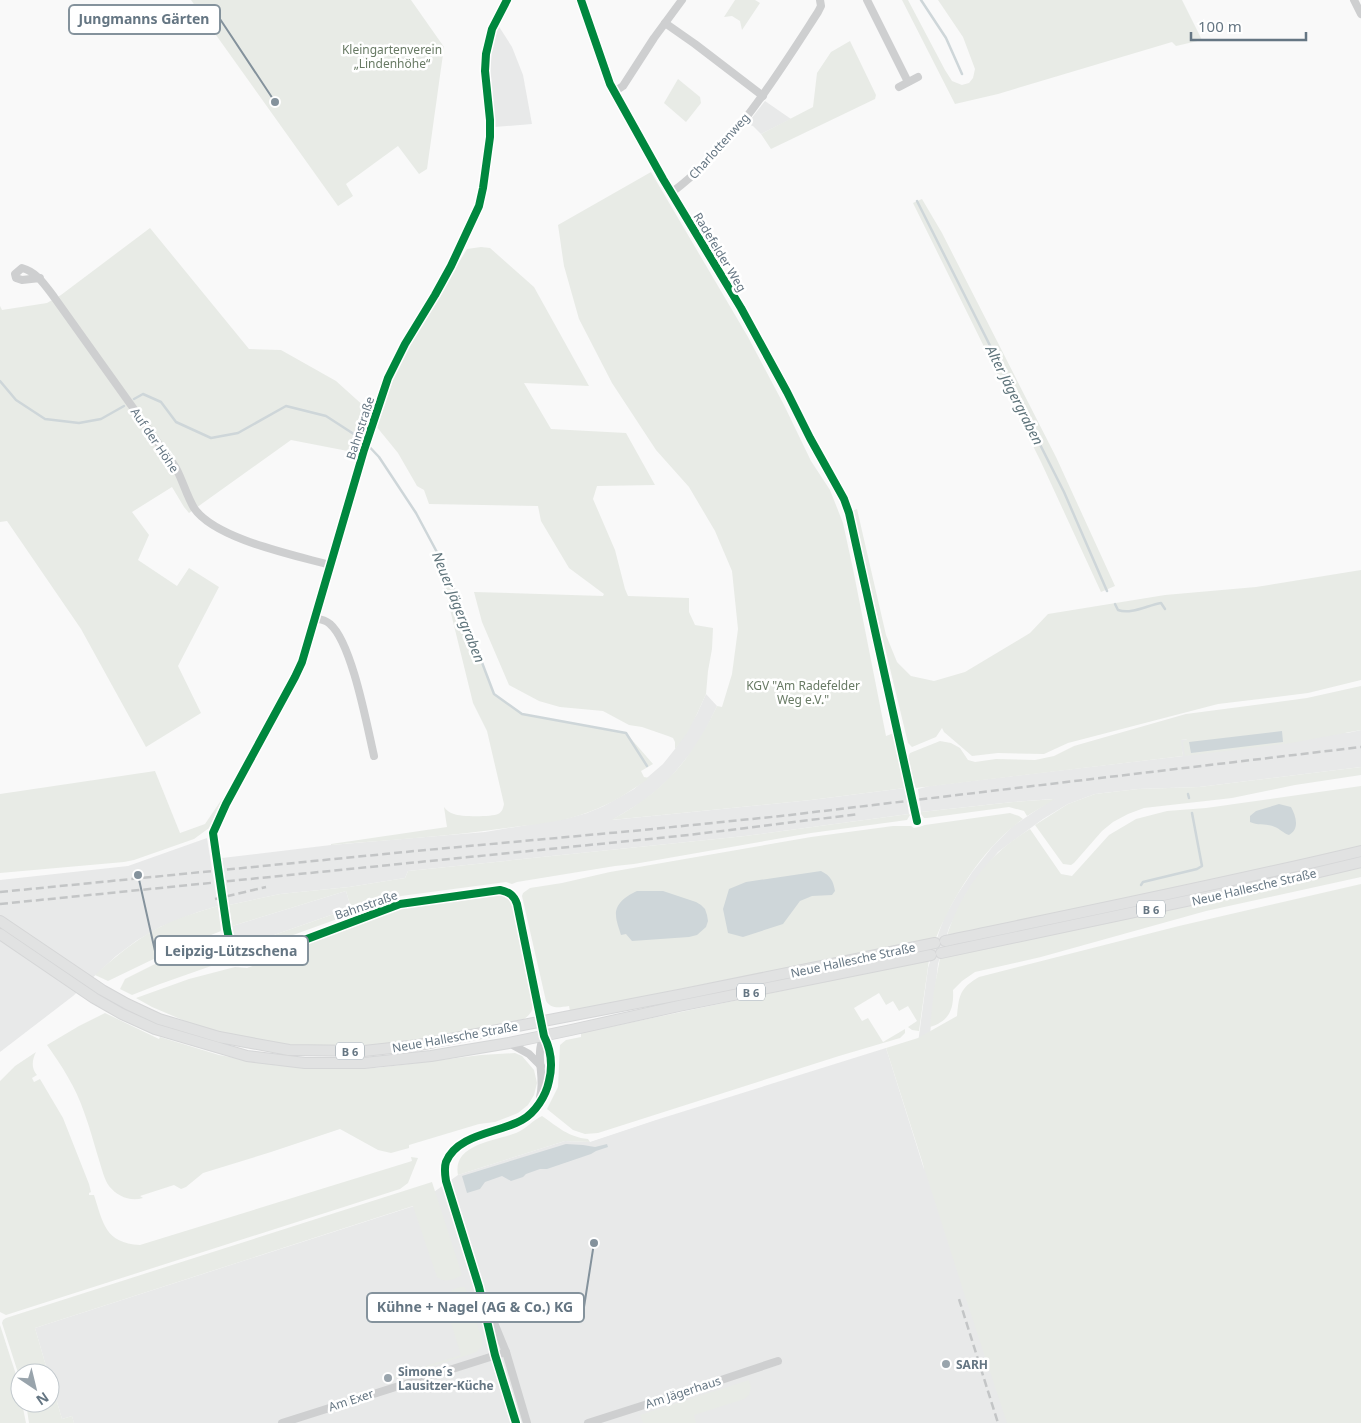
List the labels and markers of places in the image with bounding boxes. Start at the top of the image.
callout: Jungmanns Gärten [69,5,220,34]
callout: Leipzig-Lützschena [155,936,308,965]
callout: Kühne + Nagel (AG & Co.) KG [367,1293,584,1322]
place label: SARH [956,1356,988,1373]
marker: SARH [940,1358,952,1370]
place label: Simone´s Lausitzer-Küche [398,1363,494,1394]
marker: Simone´s Lausitzer-Küche [382,1372,394,1384]

